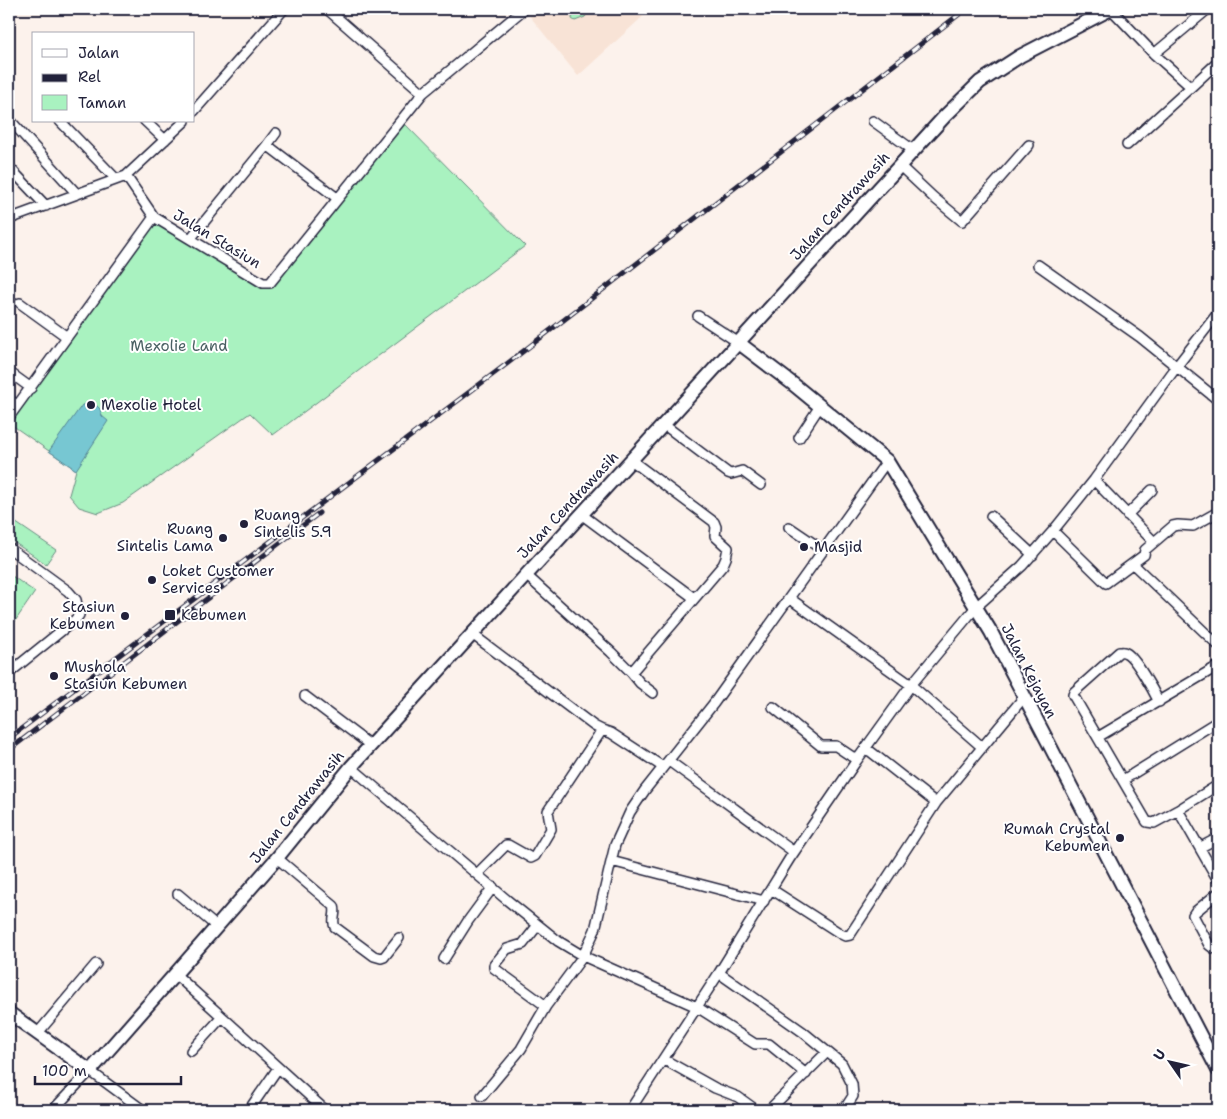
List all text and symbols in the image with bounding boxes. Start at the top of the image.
legend [32,32,195,122]
text: Jalan [78,43,119,63]
text: Rel [78,67,101,87]
text: Taman [78,93,126,113]
street label: Jalan Cendrawasih [786,147,894,265]
street label: Jalan Stasiun [169,205,265,273]
park label: Mexolie Land [130,336,228,356]
place label: Mexolie Hotel [101,395,202,415]
marker: Mexolie Hotel [85,399,97,411]
street label: Jalan Cendrawasih [513,447,623,563]
place label: Ruang Sintelis 5.9 [254,505,332,542]
marker: Ruang Sintelis 5.9 [238,518,250,530]
place label: Ruang Sintelis Lama [117,519,214,556]
marker: Ruang Sintelis Lama [217,532,229,544]
place label: Masjid [814,537,863,557]
marker: Masjid [798,541,810,553]
place label: Loket Customer Services [162,561,275,598]
marker: Loket Customer Services [146,574,158,586]
place label: Stasiun Kebumen [50,597,115,634]
place label: Kebumen [181,605,246,625]
marker: Kebumen [163,608,177,622]
marker: Stasiun Kebumen [119,610,131,622]
street label: Jalan Kejayan [997,620,1061,722]
place label: Mushola Stasiun Kebumen [64,657,187,694]
marker: Mushola Stasiun Kebumen [48,670,60,682]
street label: Jalan Cendrawasih [245,746,349,868]
place label: Rumah Crystal Kebumen [1004,819,1110,856]
marker: Rumah Crystal Kebumen [1114,832,1126,844]
north arrow [1144,1036,1194,1086]
text: U [1149,1046,1169,1064]
scale bar [35,1054,181,1086]
text: 100 m [42,1061,87,1081]

